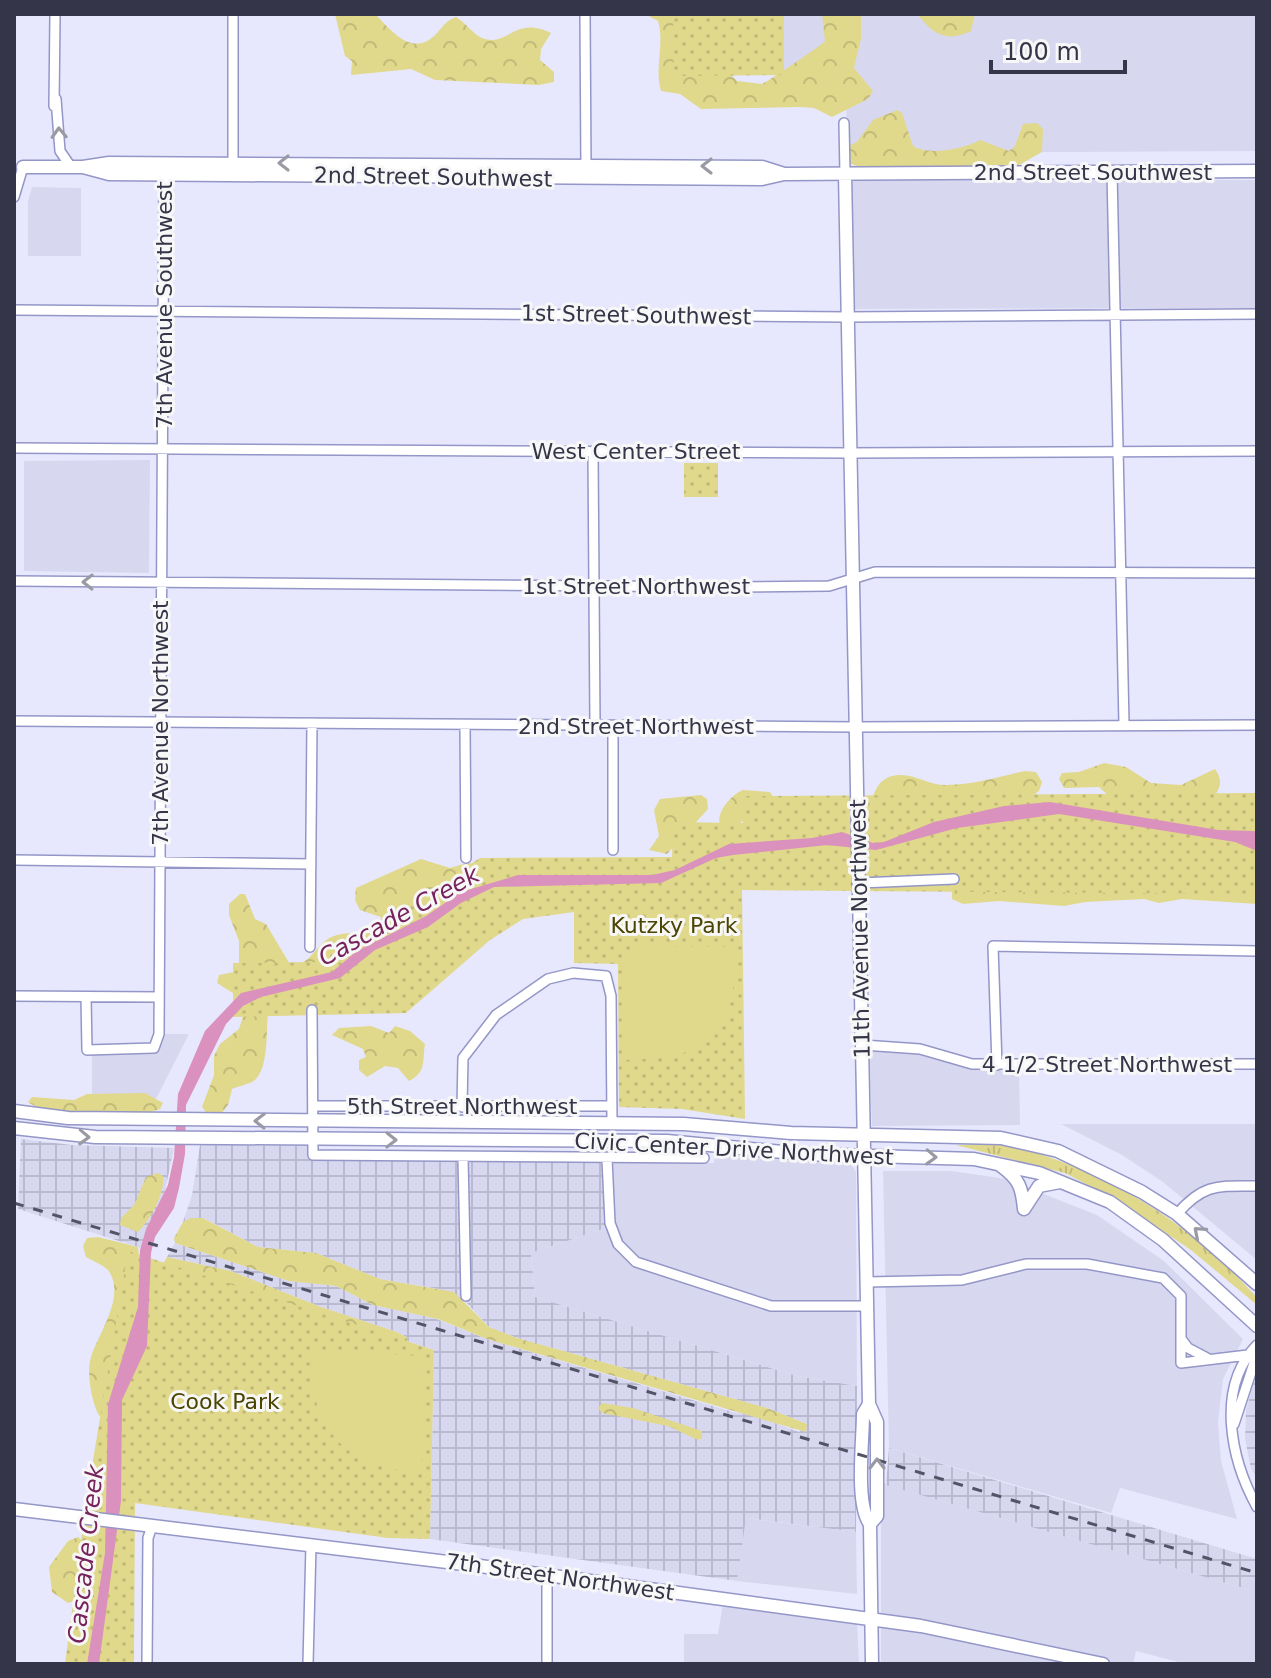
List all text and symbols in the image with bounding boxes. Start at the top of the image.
scale bar [991,24,1125,74]
text: 100 m [1003,38,1080,66]
one-way arrow [50,126,68,139]
one-way arrow [277,154,290,172]
one-way arrow [700,158,713,175]
street label: 2nd Street Southwest [974,160,1213,185]
street label: 2nd Street Southwest [314,162,553,192]
street label: 7th Avenue Southwest [152,181,177,429]
street label: 1st Street Southwest [521,300,752,330]
street label: West Center Street [532,439,741,464]
one-way arrow [81,573,94,591]
street label: 1st Street Northwest [522,574,750,599]
street label: 7th Avenue Northwest [148,600,173,846]
street label: 2nd Street Northwest [518,714,754,739]
street label: 11th Avenue Northwest [845,799,875,1059]
water label: Cascade Creek [314,860,485,972]
park label: Kutzky Park [611,913,738,938]
street label: 4 1/2 Street Northwest [982,1052,1233,1077]
street label: 5th Street Northwest [347,1094,578,1119]
one-way arrow [253,1112,266,1130]
one-way arrow [78,1128,91,1145]
street label: Civic Center Drive Northwest [574,1128,895,1170]
one-way arrow [385,1131,398,1149]
one-way arrow [925,1149,938,1166]
one-way arrow [1193,1227,1208,1242]
park label: Cook Park [170,1389,280,1414]
one-way arrow [868,1457,886,1470]
water label: Cascade Creek [63,1462,109,1645]
street label: 7th Street Northwest [444,1549,676,1605]

